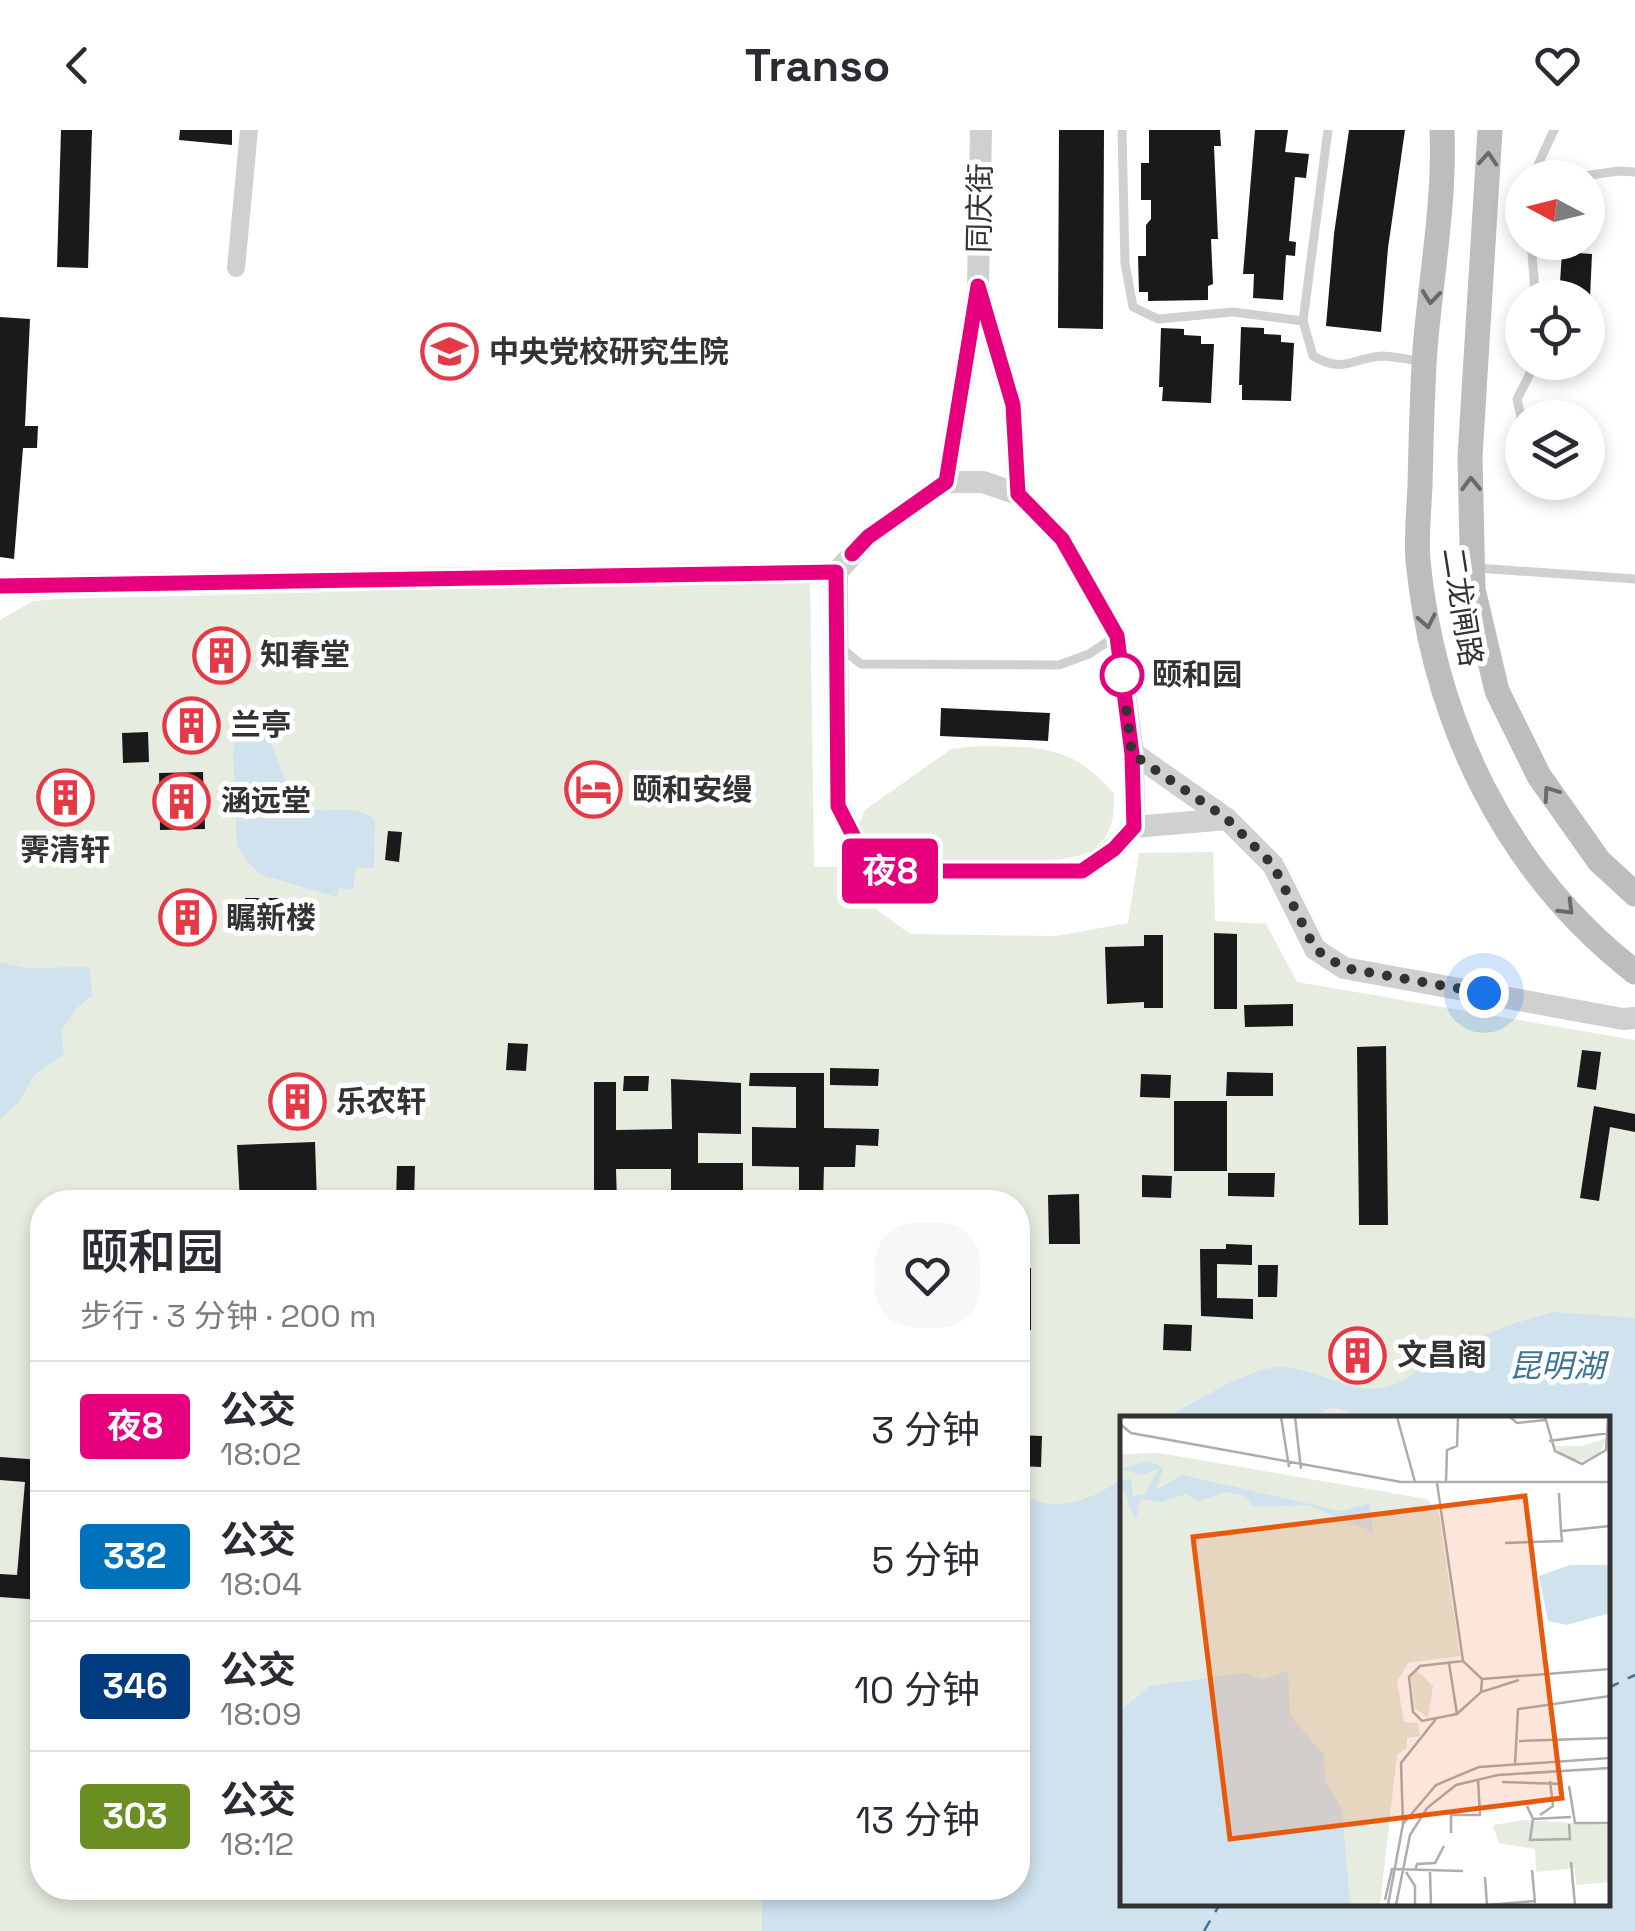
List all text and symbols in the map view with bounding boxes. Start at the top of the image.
text: Transo [745,37,890,94]
icon: back [50,38,105,93]
icon: heart [1530,38,1585,93]
one-way arrow [1477,151,1498,167]
north arrow [1505,160,1605,260]
map controls [1505,160,1605,500]
street label: 同庆街 [959,163,1000,253]
button: locate [1505,280,1605,380]
one-way arrow [1420,289,1442,305]
school or university icon: 中央党校研究生院 [420,322,480,382]
place label: 中央党校研究生院 [489,332,729,371]
button: layers [1505,400,1605,500]
one-way arrow [1460,475,1481,491]
street label: 二龙闸路 [1434,545,1491,669]
one-way arrow [1416,613,1437,629]
building icon: 知春堂 [191,625,251,685]
place label: 知春堂 [260,635,350,674]
marker: 颐和园 [1101,654,1143,696]
place label: 颐和园 [1152,655,1242,694]
building icon: 兰亭 [162,695,222,755]
place label: 兰亭 [231,705,291,744]
hotel icon: 颐和安缦 [563,760,623,820]
building icon: 霁清轩 [35,767,95,827]
place label: 颐和安缦 [632,770,752,809]
building icon: 涵远堂 [152,771,212,831]
place label: 涵远堂 [221,781,311,820]
one-way arrow [1544,785,1563,804]
place label: 霁清轩 [20,830,110,869]
line badge: 夜8 [845,838,935,904]
text: 夜8 [862,849,918,893]
building icon: 瞩新楼 [157,888,217,948]
one-way arrow [1556,897,1574,915]
place label: 瞩新楼 [226,898,316,937]
your location [1459,968,1509,1018]
building icon: 乐农轩 [267,1072,327,1132]
place label: 乐农轩 [336,1082,426,1121]
text: 颐和园 [80,1222,224,1283]
button: heart [875,1223,980,1328]
text: 步行 · 3 分钟 · 200 m [80,1296,376,1336]
building icon: 文昌阁 [1328,1325,1388,1385]
place label: 文昌阁 [1397,1335,1487,1374]
water label: 昆明湖 [1509,1346,1610,1386]
text: 公交 [220,1386,296,1434]
text: 夜8 [107,1404,163,1448]
text: 3 分钟 [871,1406,980,1454]
inset map [1120,1416,1610,1906]
text: 18:02 [220,1434,301,1474]
text: 公交 [220,1516,296,1564]
text: 332 [103,1534,167,1578]
text: 5 分钟 [871,1536,980,1584]
text: 18:04 [220,1564,302,1604]
text: 公交 [220,1646,296,1694]
text: 346 [102,1664,168,1708]
text: 10 分钟 [854,1666,980,1714]
text: 18:09 [220,1694,302,1734]
text: 公交 [220,1776,296,1824]
text: 303 [102,1794,168,1838]
text: 13 分钟 [855,1796,980,1844]
text: 18:12 [220,1824,294,1864]

